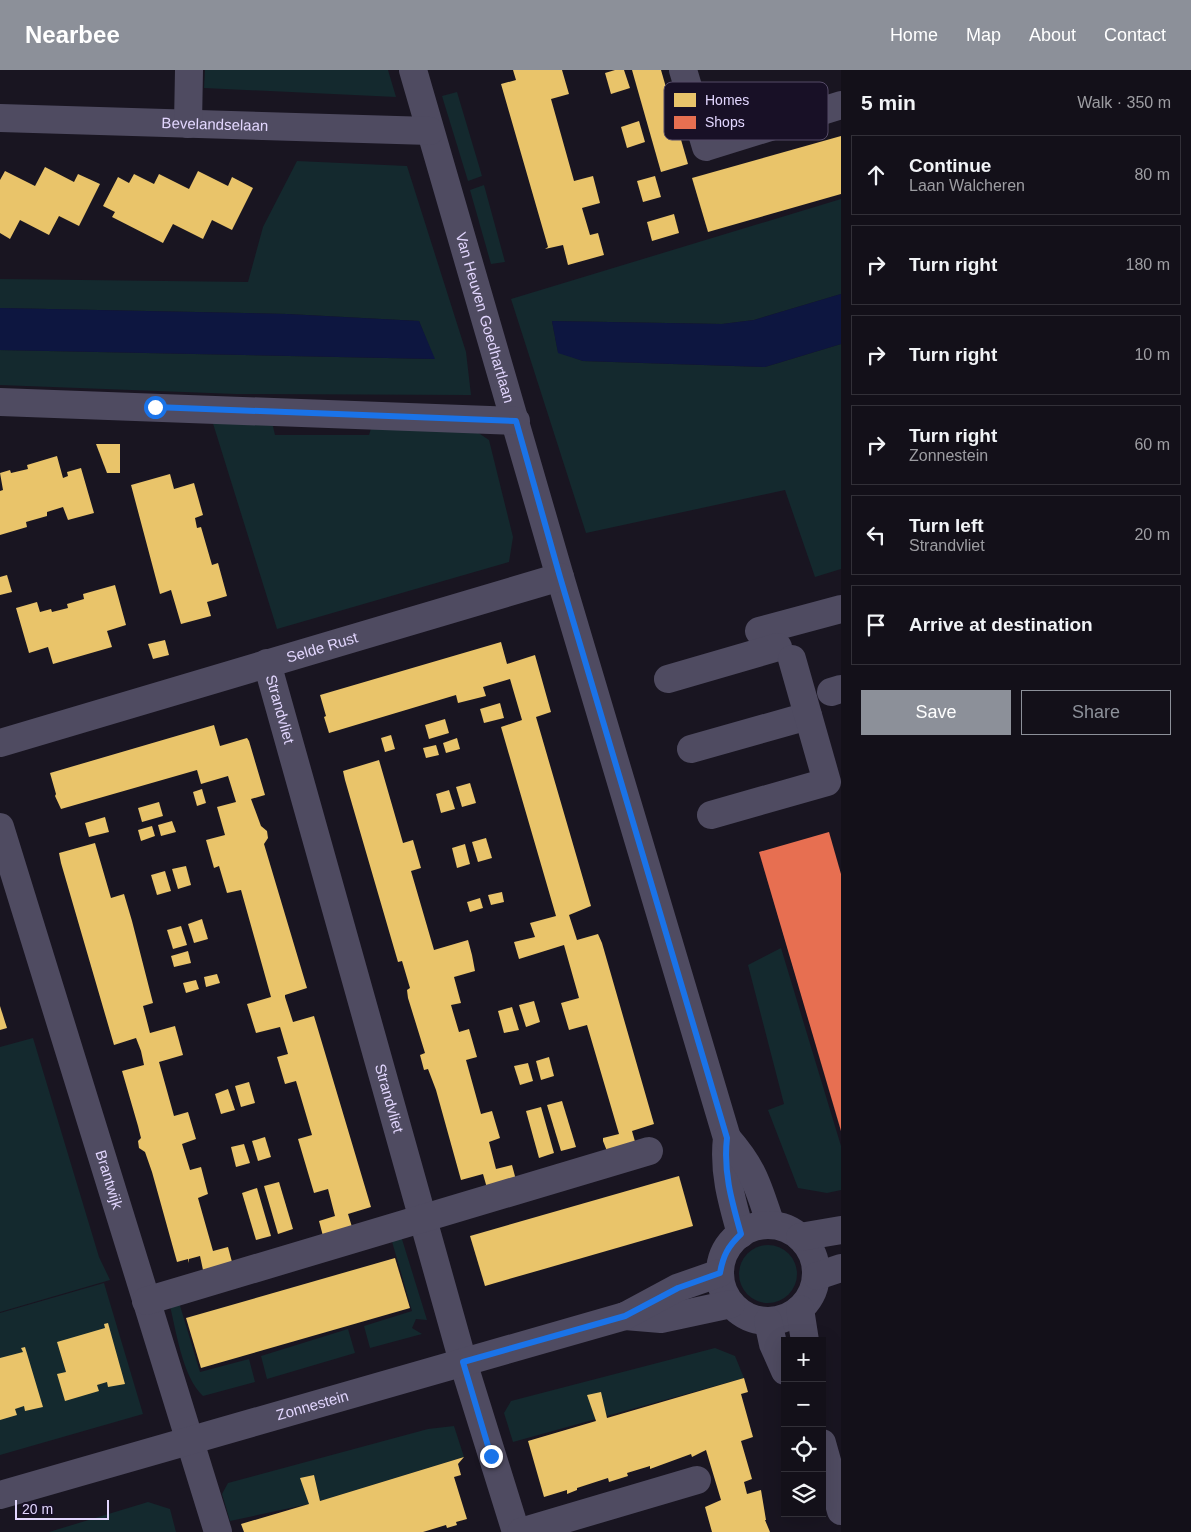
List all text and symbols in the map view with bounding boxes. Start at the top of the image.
text: Nearbee [25,21,120,48]
text: Home [890,25,938,45]
text: Map [966,25,1001,45]
text: About [1029,25,1076,45]
text: Contact [1104,25,1166,45]
legend [664,82,828,140]
text: 5 min [861,91,916,114]
text: Homes [705,92,749,108]
text: Walk · 350 m [1077,94,1171,111]
street label: Bevelandselaan [161,114,269,134]
text: Shops [705,114,745,130]
text: Continue [909,155,991,176]
icon: ahead [862,161,890,189]
text: 80 m [1134,166,1170,183]
text: Laan Walcheren [909,177,1025,194]
street label: Van Heuven Goedhartlaan [453,230,518,405]
icon: right [862,251,890,279]
text: Turn right [909,254,997,275]
text: 180 m [1126,256,1170,273]
icon: right [862,341,890,369]
text: Turn right [909,344,997,365]
text: 10 m [1134,346,1170,363]
route start [144,396,167,419]
text: Turn right [909,425,997,446]
icon: right [862,431,890,459]
text: 60 m [1134,436,1170,453]
text: Zonnestein [909,447,988,464]
text: Turn left [909,515,984,536]
icon: left [862,521,890,549]
text: 20 m [1134,526,1170,543]
text: Strandvliet [909,537,985,554]
icon: arrive [862,611,890,639]
text: Arrive at destination [909,614,1093,635]
street label: Selde Rust [284,628,360,666]
street label: Strandvliet [263,673,298,746]
button: Save [861,690,1011,735]
button: Share [1021,690,1171,735]
street label: Strandvliet [372,1062,407,1135]
street label: Brantwijk [92,1148,127,1211]
map controls [781,1337,826,1517]
button: + [781,1337,826,1382]
button: − [781,1382,826,1427]
street label: Zonnestein [274,1387,350,1423]
button: locate [781,1427,826,1472]
route end [480,1445,503,1468]
button: layers [781,1472,826,1517]
scale bar [15,1497,109,1520]
text: 20 m [22,1501,53,1517]

